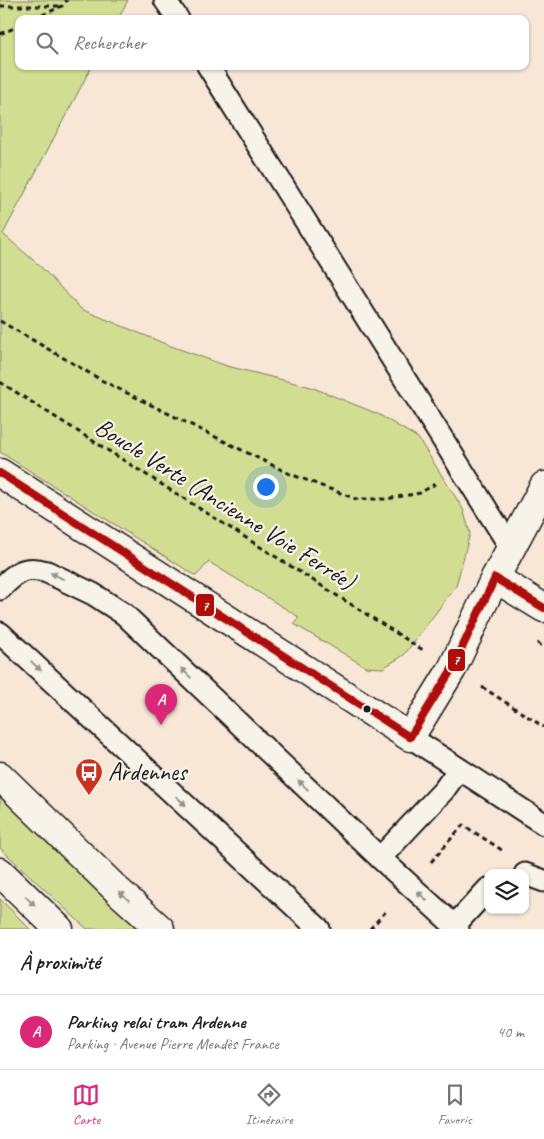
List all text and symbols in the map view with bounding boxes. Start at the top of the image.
search box [15,15,529,70]
icon: search [33,29,61,57]
text: Rechercher [73,31,146,55]
street label: Boucle Verte (Ancienne Voie Ferrée) [89,411,362,598]
your location [253,474,279,500]
one-way arrow [49,572,64,580]
line badge: 7 [195,593,215,617]
text: 7 [202,597,210,614]
line badge: 7 [447,648,466,672]
text: 7 [453,651,461,668]
one-way arrow [29,660,41,672]
one-way arrow [180,667,192,679]
pin: A [145,684,177,725]
unlabelled marker [362,704,372,714]
place label: Ardennes [108,756,189,788]
bus stop icon: Ardennes [74,757,104,796]
one-way arrow [298,779,310,791]
one-way arrow [174,795,187,806]
map controls [484,869,529,914]
button: layers [484,869,529,914]
one-way arrow [118,890,130,902]
one-way arrow [416,890,428,902]
one-way arrow [23,895,35,907]
text: À proximité [20,949,100,975]
text: Parking relai tram Ardenne [67,1010,246,1034]
text: A [32,1022,40,1042]
text: 40 m [497,1022,524,1042]
text: Parking · Avenue Pierre Mendès France [67,1034,279,1054]
tab: Carte [72,1081,100,1128]
tab: Itinéraire [245,1081,293,1128]
tab: Favoris [438,1081,471,1128]

